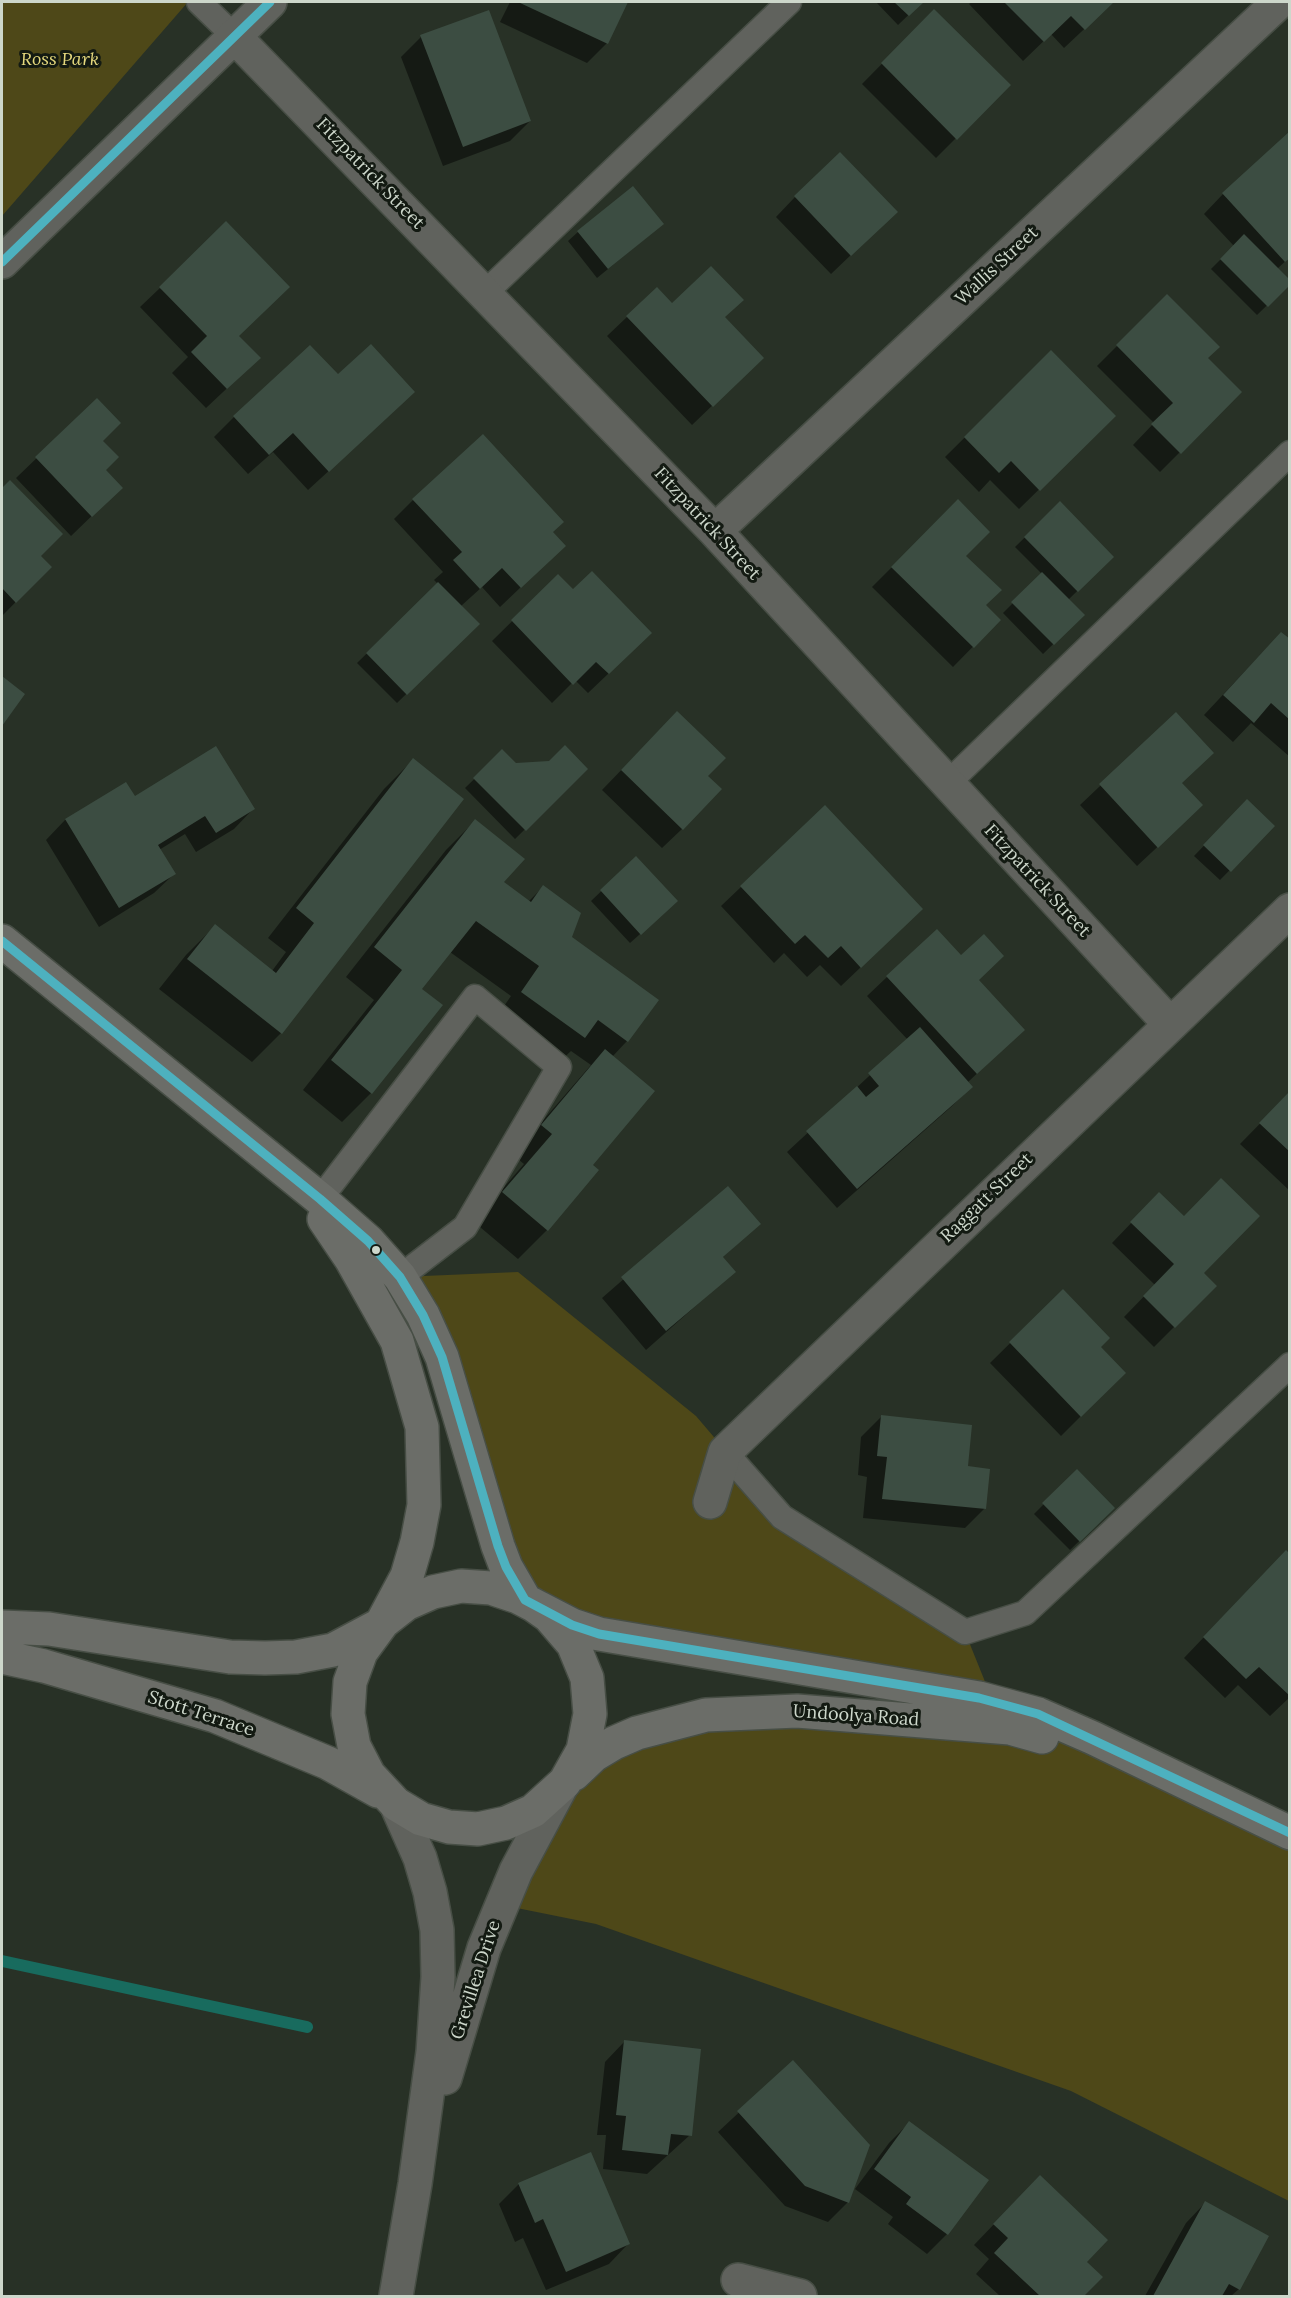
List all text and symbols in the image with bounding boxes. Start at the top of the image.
park label: Ross Park [21,49,99,71]
street label: Fitzpatrick Street [312,114,428,234]
street label: Wallis Street [951,222,1043,310]
street label: Fitzpatrick Street [649,463,765,585]
street label: Fitzpatrick Street [979,820,1095,942]
street label: Raggatt Street [937,1149,1037,1247]
unlabelled marker [370,1244,382,1256]
street label: Stott Terrace [145,1687,257,1741]
street label: Undoolya Road [792,1701,920,1731]
street label: Grevillea Drive [447,1918,505,2042]

